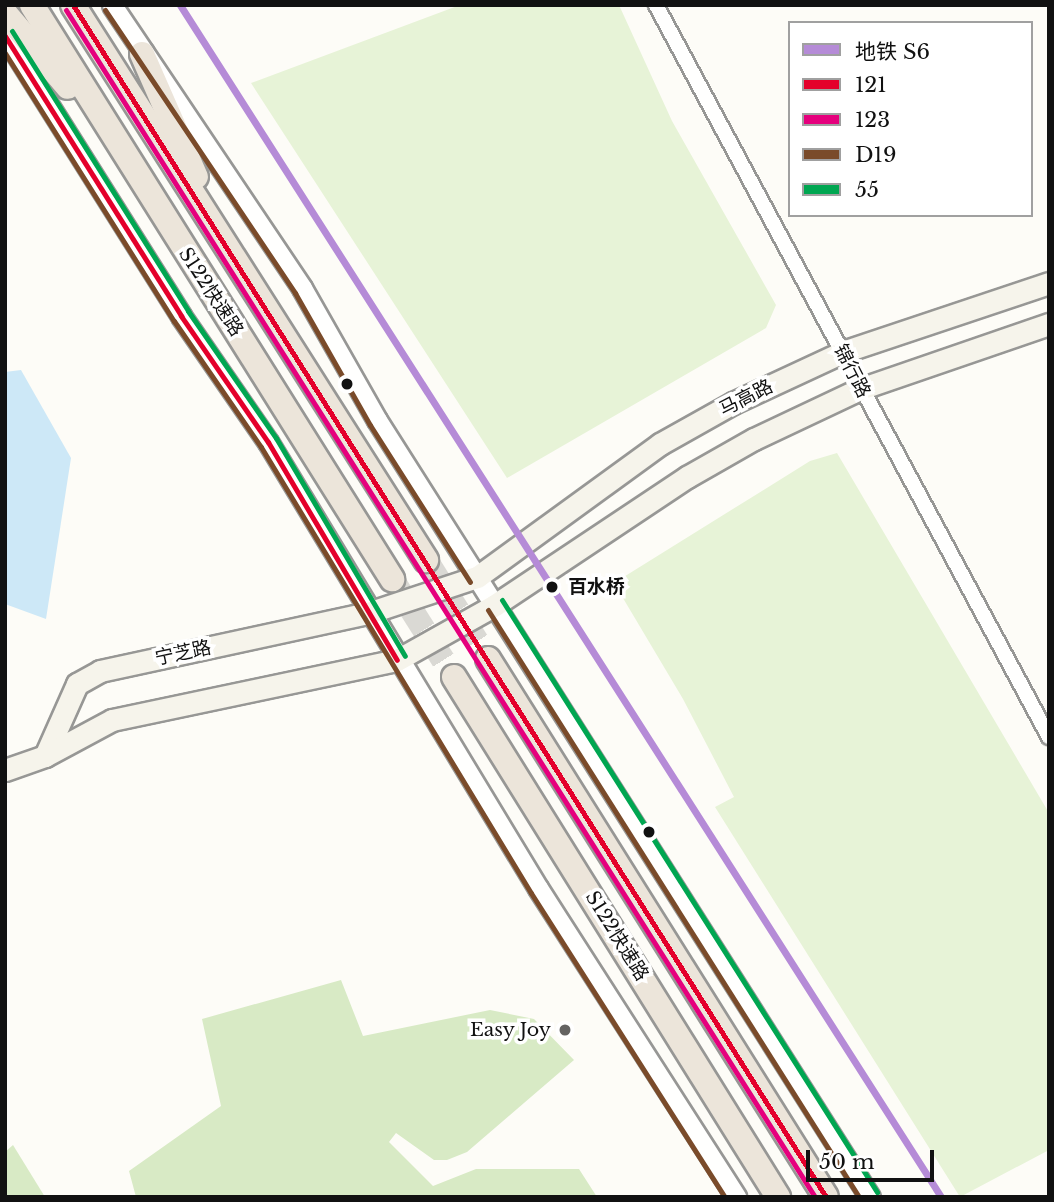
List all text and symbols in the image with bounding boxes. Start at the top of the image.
legend [788,21,1033,217]
text: 地铁 S6 [855,39,930,65]
text: 121 [855,72,887,98]
text: 123 [855,107,890,133]
text: D19 [855,142,896,168]
text: 55 [855,177,879,203]
street label: S122快速路 [174,243,248,341]
street label: 锦行路 [829,340,875,402]
street label: 马高路 [715,375,777,421]
unlabelled marker [340,377,354,391]
place label: 百水桥 [568,576,625,598]
marker: 百水桥 [542,577,562,597]
street label: 宁芝路 [153,636,213,670]
unlabelled marker [642,825,656,839]
street label: S122快速路 [581,887,653,985]
place label: Easy Joy [469,1019,551,1041]
marker: Easy Joy [557,1022,573,1038]
scale bar [809,1136,937,1180]
text: 50 m [819,1149,874,1175]

